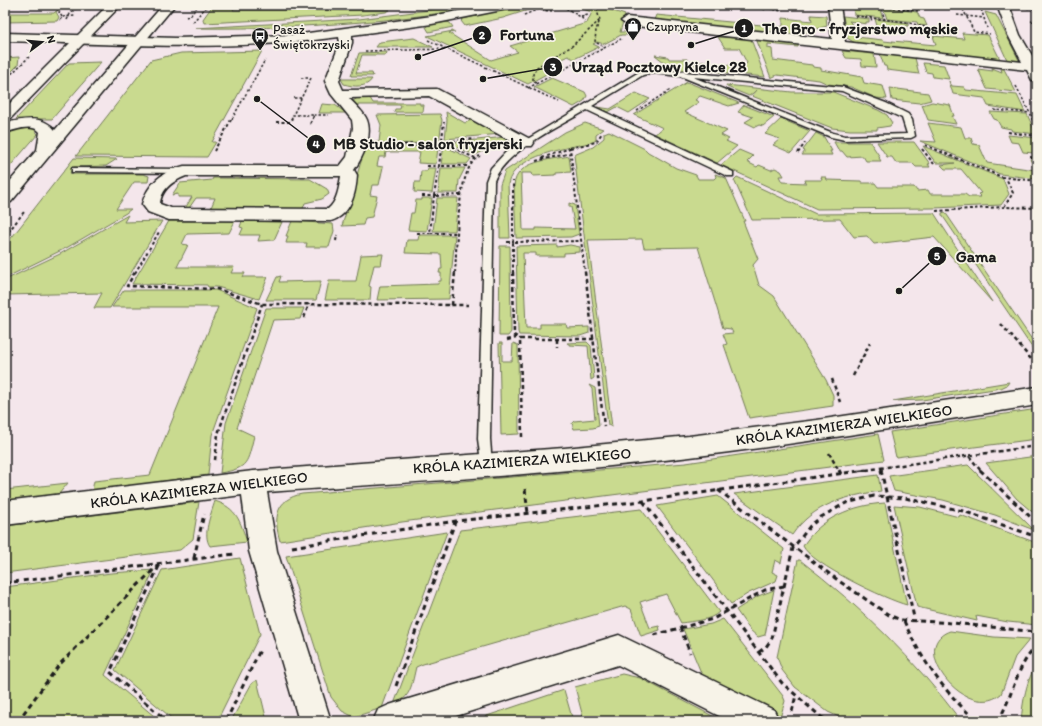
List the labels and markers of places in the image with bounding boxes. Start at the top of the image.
callout: The Bro - fryzjerstwo męskie [734,14,966,42]
shop icon: Czupryna [623,16,643,41]
place label: Czupryna [646,19,699,34]
callout: Fortuna [472,21,562,49]
place label: Pasaż Świętokrzyski [273,22,350,52]
bus stop icon: Pasaż Świętokrzyski [250,26,270,51]
callout: Urząd Pocztowy Kielce 28 [543,53,754,81]
callout: MB Studio - salon fryzjerski [306,130,531,158]
callout: Gama [927,242,1004,270]

